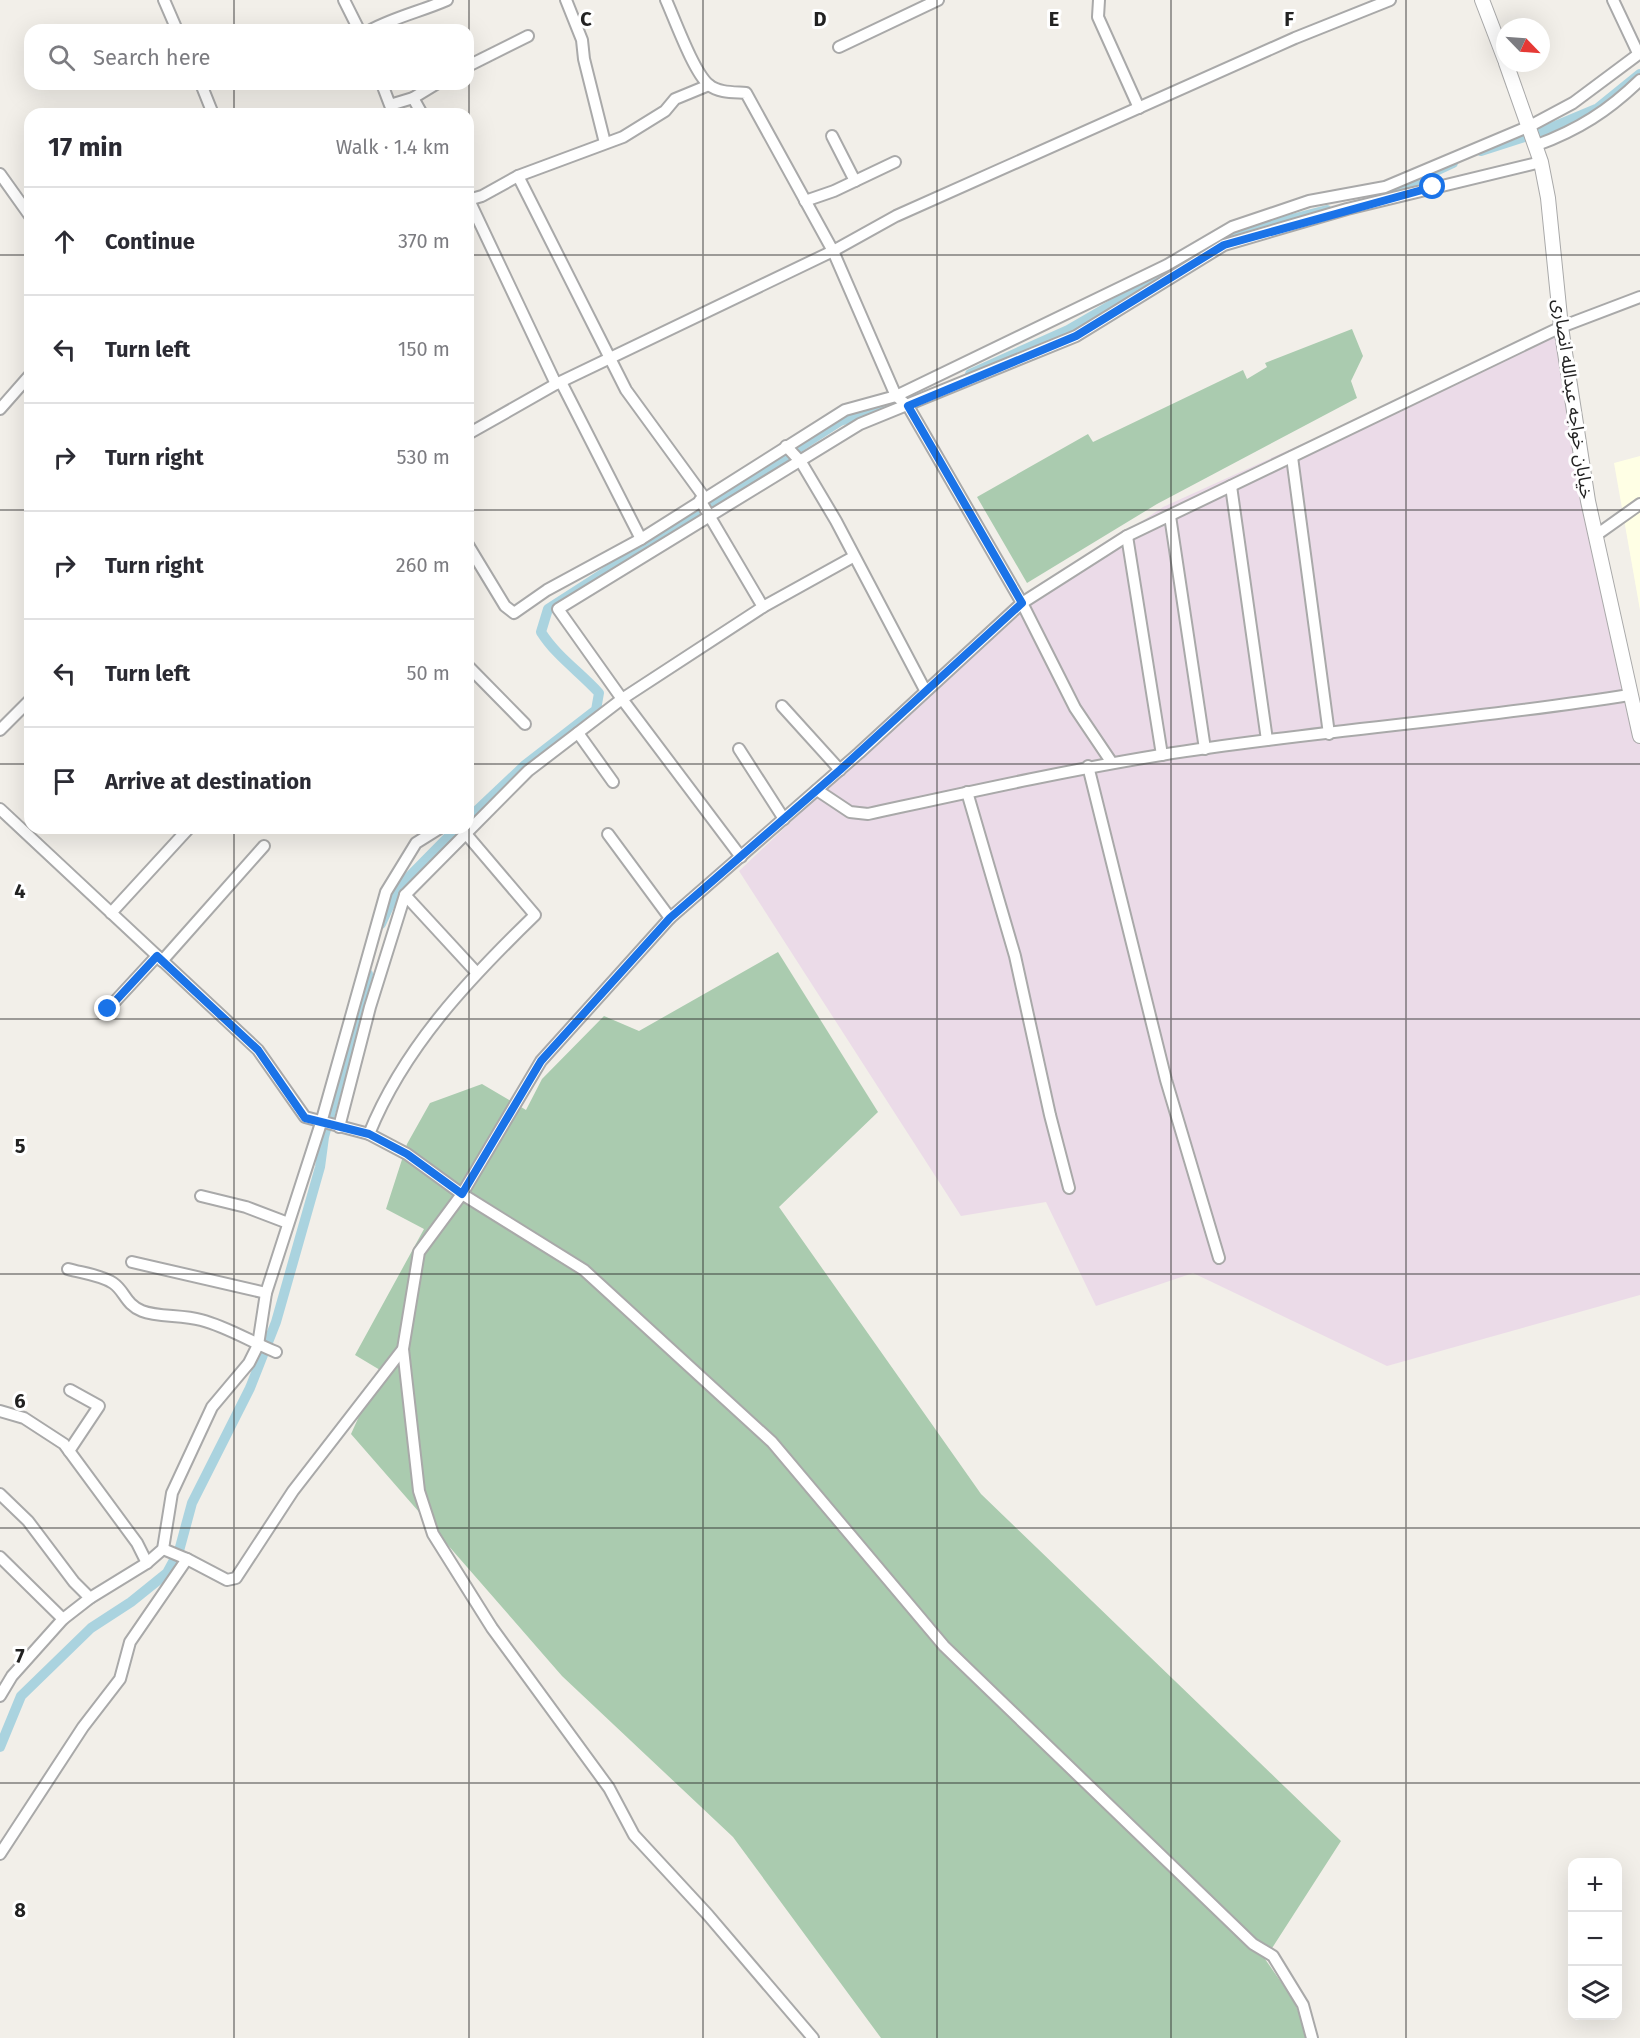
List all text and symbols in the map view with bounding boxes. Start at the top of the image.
text: C [580,7,592,31]
text: D [813,7,827,31]
text: E [1049,7,1059,31]
text: F [1284,7,1294,31]
north arrow [1496,18,1550,72]
search box [24,24,474,90]
icon: search [45,41,78,74]
text: Search here [93,44,211,71]
text: 17 min [48,132,123,163]
text: Walk · 1.4 km [336,135,450,159]
route start [1419,173,1445,199]
icon: ahead [48,225,81,258]
text: Continue [105,228,195,255]
text: 370 m [398,229,450,253]
street label: خیابان خواجه عبدالله انصاری [1548,298,1598,500]
icon: left [48,333,81,366]
text: Turn left [105,336,190,363]
text: 150 m [398,337,450,361]
icon: right [48,441,81,474]
text: Turn right [105,444,204,471]
text: 530 m [397,445,450,469]
icon: right [48,549,81,582]
text: Turn right [105,552,204,579]
text: 260 m [396,553,450,577]
icon: left [48,657,81,690]
text: Turn left [105,660,190,687]
text: 50 m [406,661,450,685]
icon: arrive [48,765,81,798]
text: Arrive at destination [105,768,312,795]
text: 4 [14,879,26,903]
route end [94,995,120,1021]
text: 5 [15,1134,26,1158]
text: 6 [14,1389,26,1413]
text: 7 [15,1644,25,1668]
map controls [1568,1858,1622,2020]
button: + [1568,1858,1622,1912]
text: 8 [14,1898,26,1922]
button: − [1568,1912,1622,1966]
button: layers [1568,1966,1622,2020]

